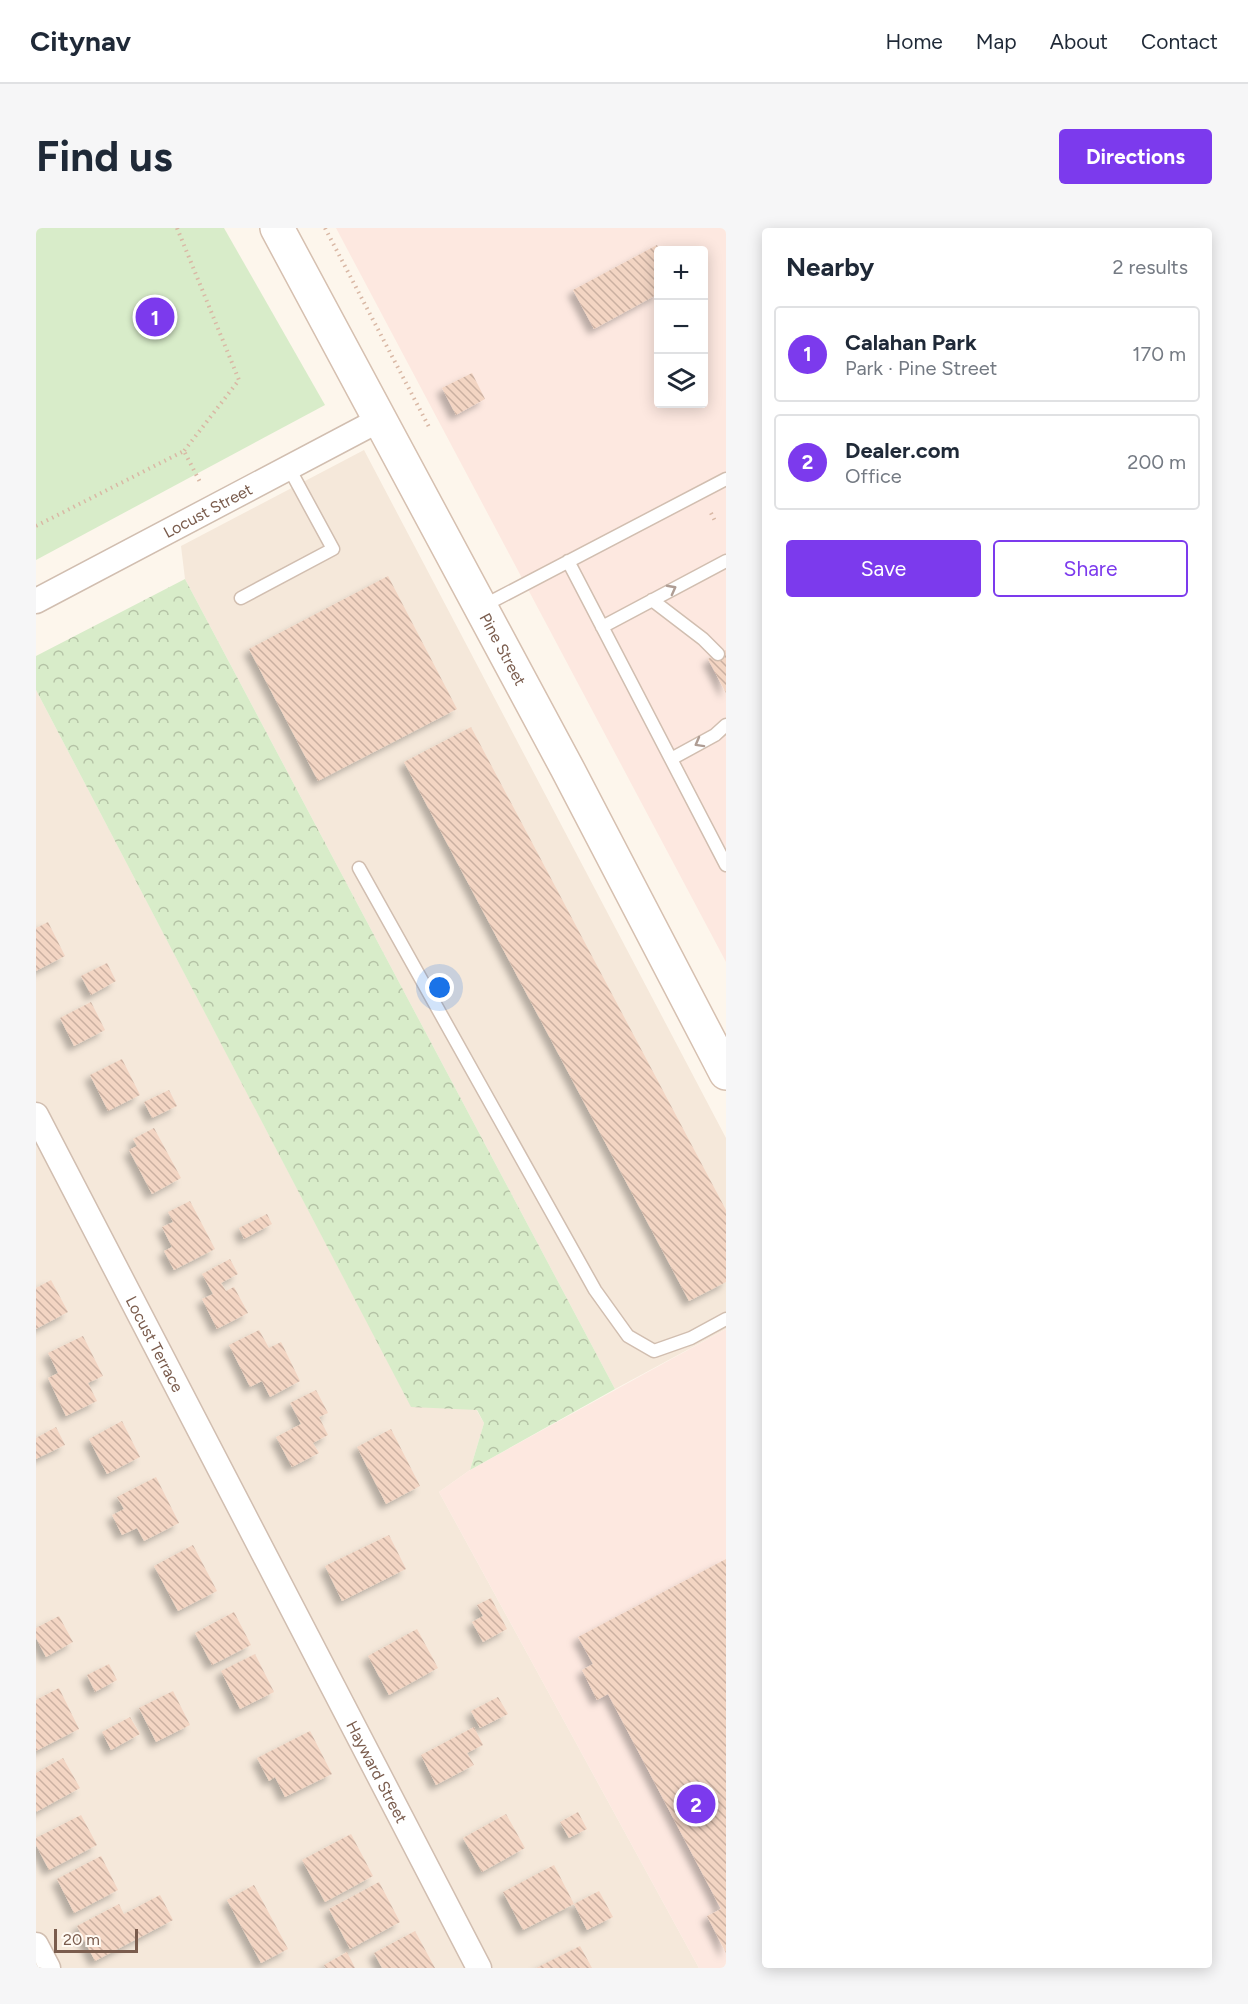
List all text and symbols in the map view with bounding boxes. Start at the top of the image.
text: Citynav [30,24,131,58]
text: Home [886,29,943,54]
text: Map [976,29,1017,54]
text: About [1050,29,1108,54]
text: Contact [1141,29,1218,54]
button: Directions [1059,129,1212,184]
text: Find us [36,131,173,182]
map controls [654,246,708,408]
button: + [654,246,708,300]
text: Nearby [786,251,874,283]
text: 2 results [1112,255,1188,279]
pin: 1 [136,294,174,340]
button: − [654,300,708,354]
text: Calahan Park [845,329,977,356]
text: 1 [803,342,812,366]
text: 170 m [1132,342,1186,366]
button: layers [654,354,708,408]
text: Park · Pine Street [845,356,997,380]
text: Dealer.com [845,437,960,464]
text: 2 [802,450,813,474]
text: 200 m [1127,450,1186,474]
text: Office [845,464,902,488]
street label: Locust Street [160,479,255,542]
button: Save [786,540,981,597]
button: Share [993,540,1188,597]
one-way arrow [666,585,677,597]
street label: Pine Street [476,610,530,689]
one-way arrow [695,736,705,747]
your location [425,973,454,1002]
street label: Locust Terrace [122,1293,188,1395]
street label: Hayward Street [343,1717,411,1826]
pin: 2 [676,1782,716,1826]
scale bar [54,1926,138,1954]
text: 20 m [63,1930,100,1949]

